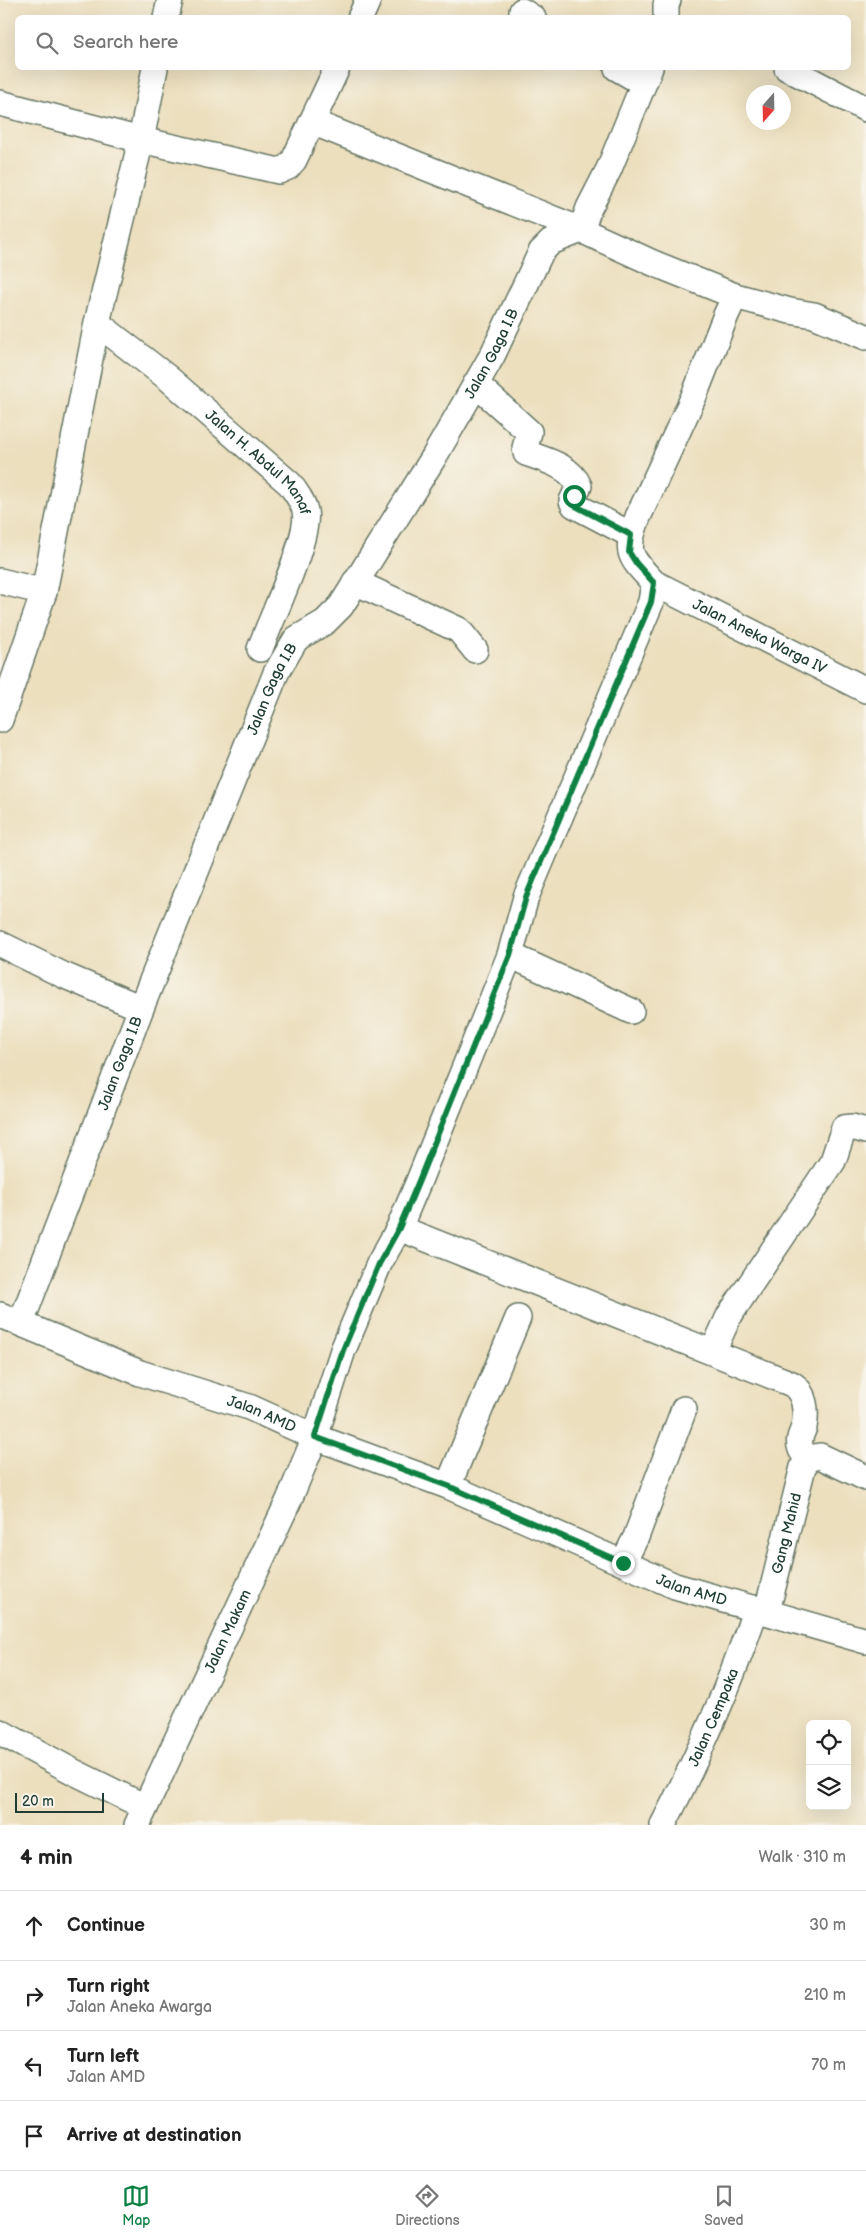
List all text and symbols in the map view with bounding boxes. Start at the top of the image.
search box [15,15,851,70]
icon: search [33,29,61,57]
text: Search here [73,31,178,54]
north arrow [746,85,791,130]
street label: Jalan Gaga I.B [460,306,523,402]
street label: Jalan H. Abdul Manaf [201,406,315,516]
route start [563,485,586,508]
street label: Jalan Aneka Warga IV [689,595,830,679]
street label: Jalan Gaga I.B [243,640,302,738]
street label: Jalan Gaga I.B [94,1014,147,1113]
street label: Jalan AMD [225,1392,299,1437]
street label: Gang Mahid [768,1491,806,1576]
route end [612,1552,635,1575]
street label: Jalan AMD [653,1570,729,1610]
street label: Jalan Makam [200,1587,256,1676]
street label: Jalan Cempaka [684,1666,743,1770]
map controls [806,1720,851,1810]
button: locate [806,1720,851,1765]
button: layers [806,1765,851,1810]
scale bar [15,1790,104,1813]
text: 20 m [22,1793,54,1810]
text: 4 min [20,1845,73,1870]
text: Walk · 310 m [758,1848,846,1867]
icon: ahead [20,1912,48,1940]
text: Continue [67,1914,145,1937]
text: 30 m [809,1916,846,1935]
text: Turn right [67,1975,150,1998]
icon: right [20,1982,48,2010]
text: 210 m [804,1986,846,2005]
text: Jalan Aneka Awarga [67,1998,212,2017]
text: Turn left [67,2045,139,2068]
icon: left [20,2052,48,2080]
text: 70 m [811,2056,846,2075]
text: Jalan AMD [67,2068,145,2087]
icon: arrive [20,2122,48,2150]
text: Arrive at destination [67,2124,242,2147]
tab: Map [122,2182,151,2229]
tab: Directions [395,2182,460,2229]
tab: Saved [704,2182,744,2229]

